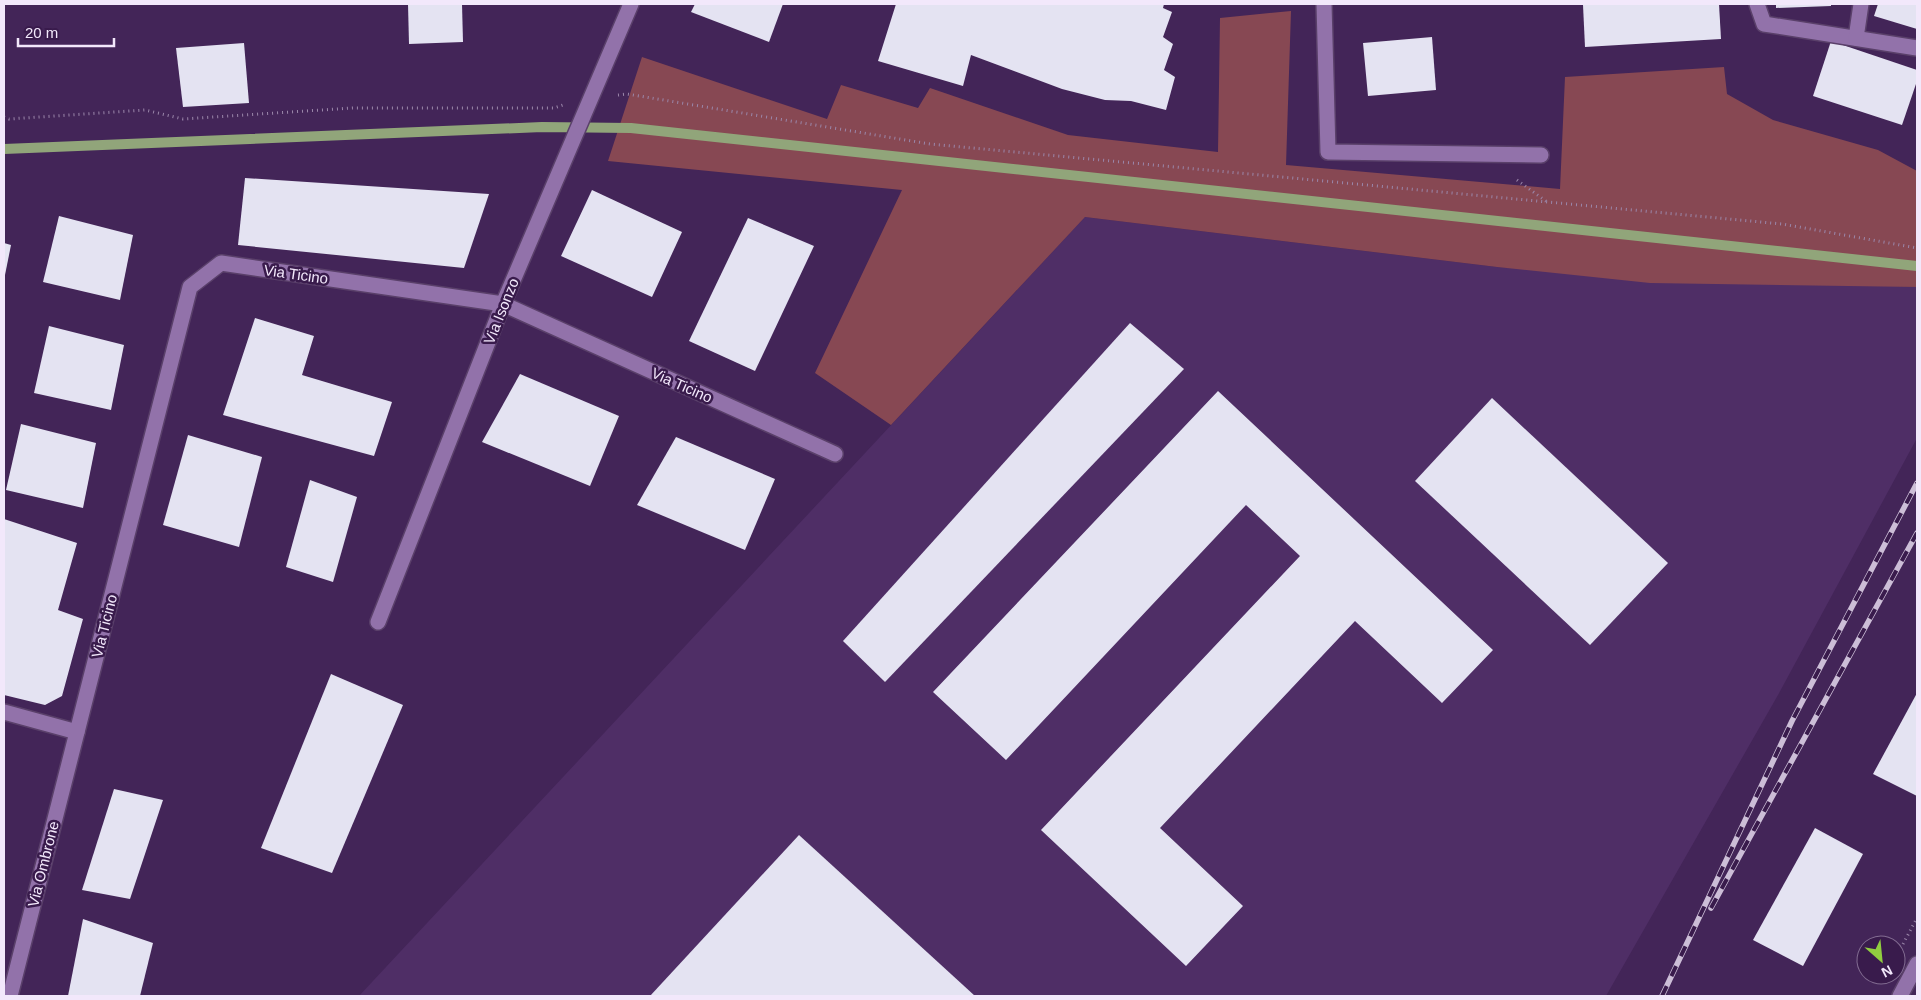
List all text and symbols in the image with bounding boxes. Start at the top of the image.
scale bar [18,15,114,47]
text: 20 m [25,24,58,41]
street label: Via Ticino [263,261,329,287]
street label: Via Isonzo [480,275,522,347]
street label: Via Ticino [649,364,715,406]
street label: Via Ticino [88,593,120,659]
street label: Via Ombrone [24,819,62,909]
north arrow [1856,935,1906,985]
text: N [1879,962,1895,981]

